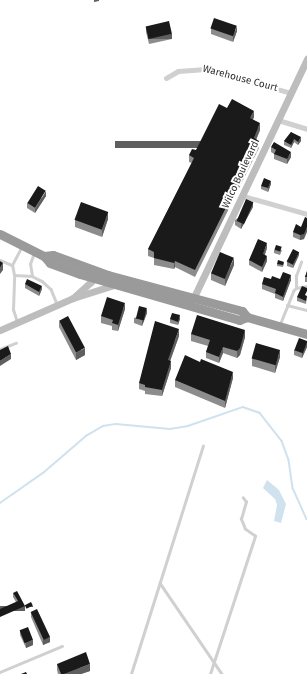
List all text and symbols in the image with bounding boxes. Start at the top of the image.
street label: Warehouse Court [201,63,279,95]
street label: Wilco Boulevard [220,139,262,211]

